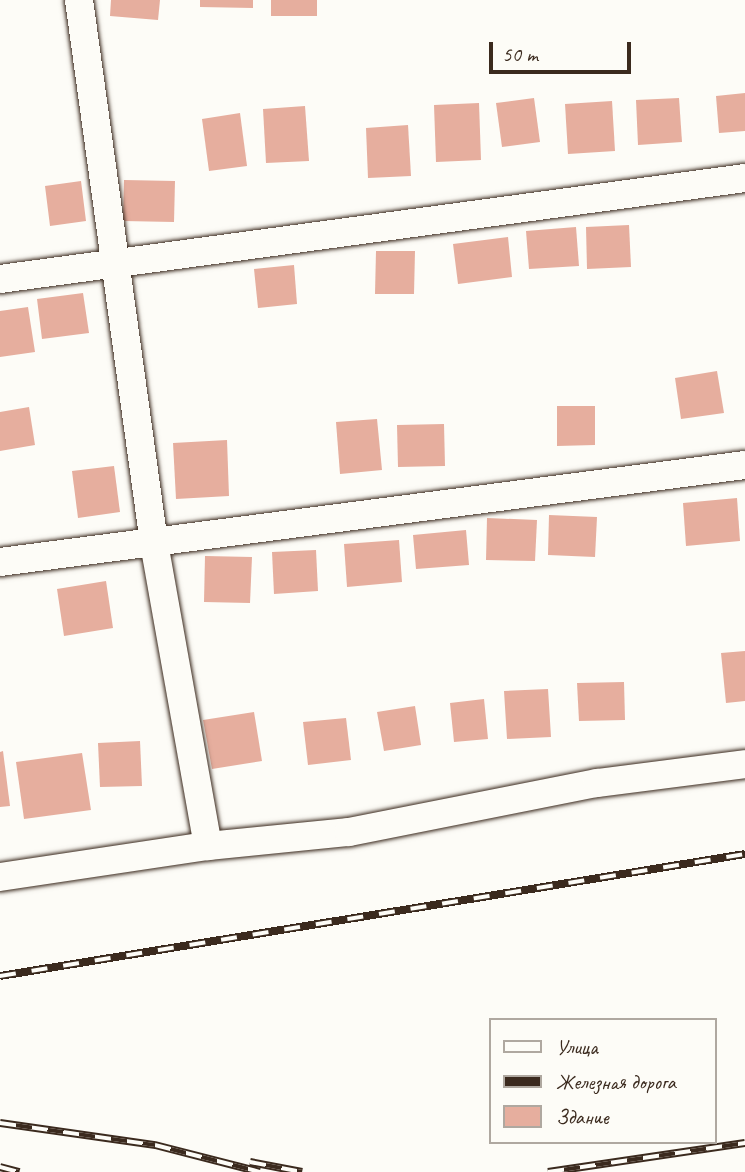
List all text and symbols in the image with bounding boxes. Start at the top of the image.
scale bar [493,28,635,72]
text: 50 m [502,41,538,67]
legend [490,1018,717,1144]
text: Улица [556,1034,598,1060]
text: Железная дорога [556,1069,676,1095]
text: Здание [556,1104,609,1130]

